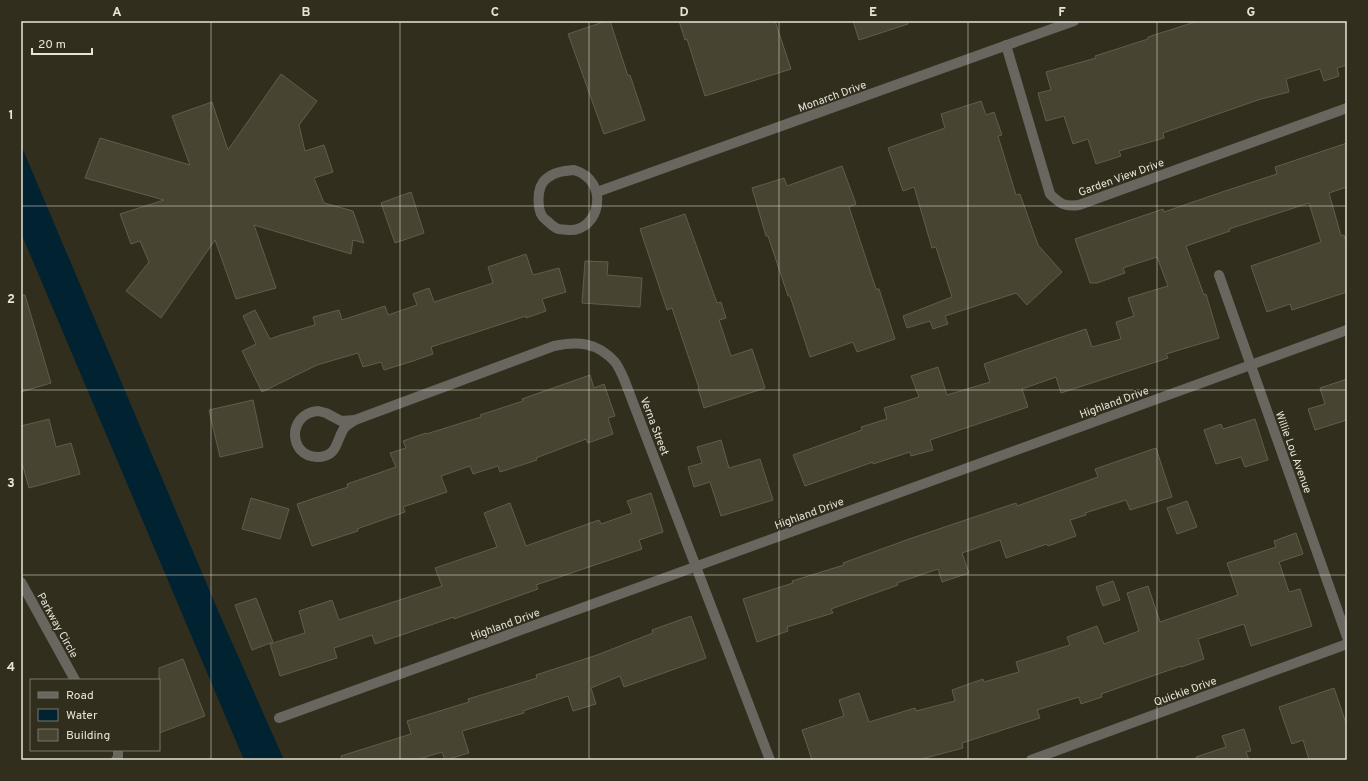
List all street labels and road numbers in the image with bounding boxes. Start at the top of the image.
street label: Monarch Drive [796,78,868,116]
street label: Garden View Drive [1077,156,1166,200]
street label: Highland Drive [1078,384,1151,422]
street label: Verna Street [637,395,672,457]
street label: Willie Lou Avenue [1272,409,1314,495]
street label: Highland Drive [773,495,846,533]
street label: Parkway Circle [33,590,81,661]
street label: Highland Drive [469,606,542,644]
street label: Quickie Drive [1152,674,1219,710]

